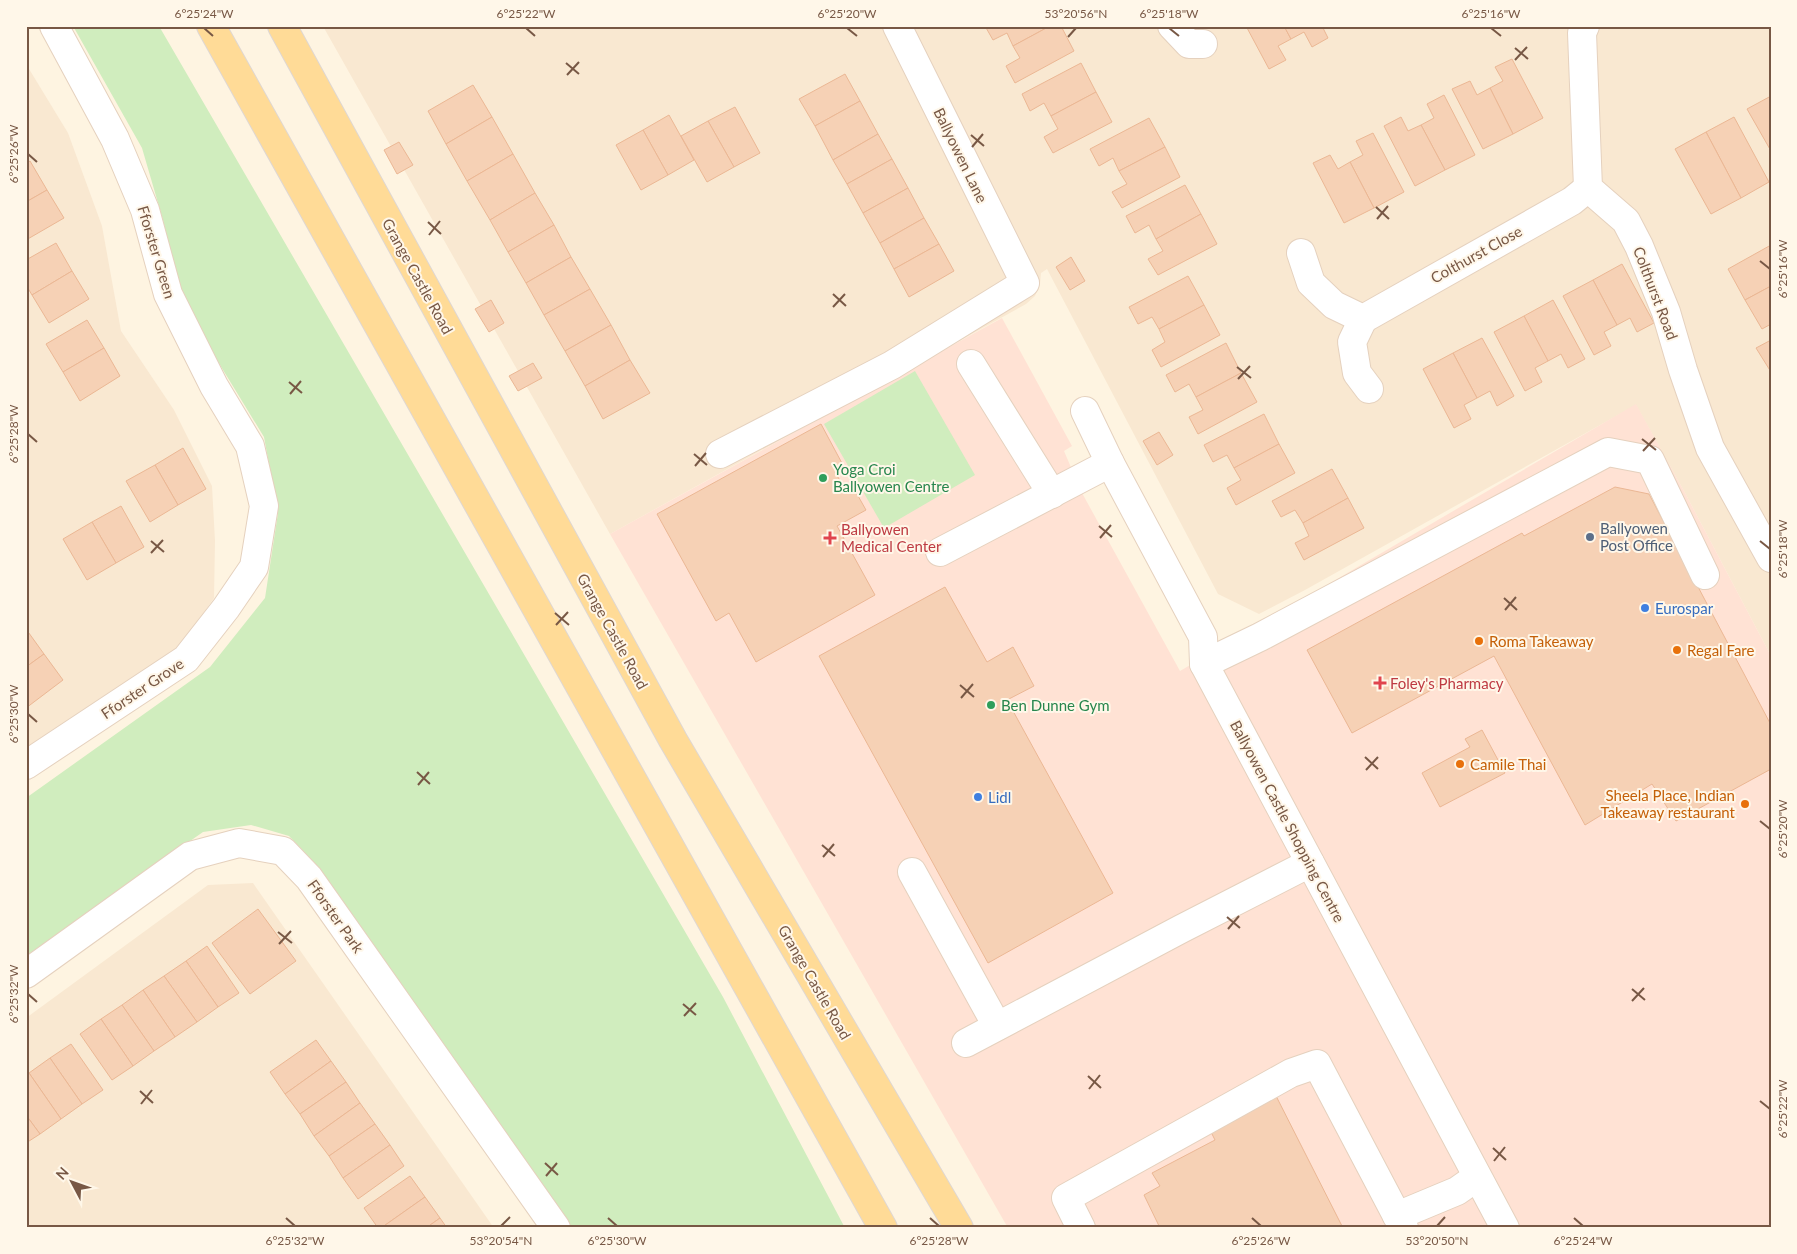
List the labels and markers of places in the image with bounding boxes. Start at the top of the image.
place label: Yoga Croi Ballyowen Centre [833,460,949,495]
marker: Yoga Croi Ballyowen Centre [817,472,829,484]
place label: Ballyowen Post Office [1600,519,1673,554]
place label: Ballyowen Medical Center [841,520,942,555]
marker: Ballyowen Medical Center [823,531,837,545]
marker: Ballyowen Post Office [1584,531,1596,543]
place label: Eurospar [1655,599,1714,617]
marker: Eurospar [1639,602,1651,614]
place label: Roma Takeaway [1489,632,1594,650]
marker: Roma Takeaway [1473,635,1485,647]
place label: Regal Fare [1687,641,1754,659]
marker: Regal Fare [1671,644,1683,656]
place label: Foley's Pharmacy [1390,674,1504,692]
marker: Foley's Pharmacy [1374,677,1386,689]
place label: Ben Dunne Gym [1001,696,1110,714]
marker: Ben Dunne Gym [985,699,997,711]
place label: Camile Thai [1470,755,1546,773]
marker: Camile Thai [1454,758,1466,770]
place label: Sheela Place, Indian Takeaway restaurant [1601,786,1736,821]
place label: Lidl [988,788,1011,806]
marker: Lidl [972,791,984,803]
marker: Sheela Place, Indian Takeaway restaurant [1739,798,1751,810]

